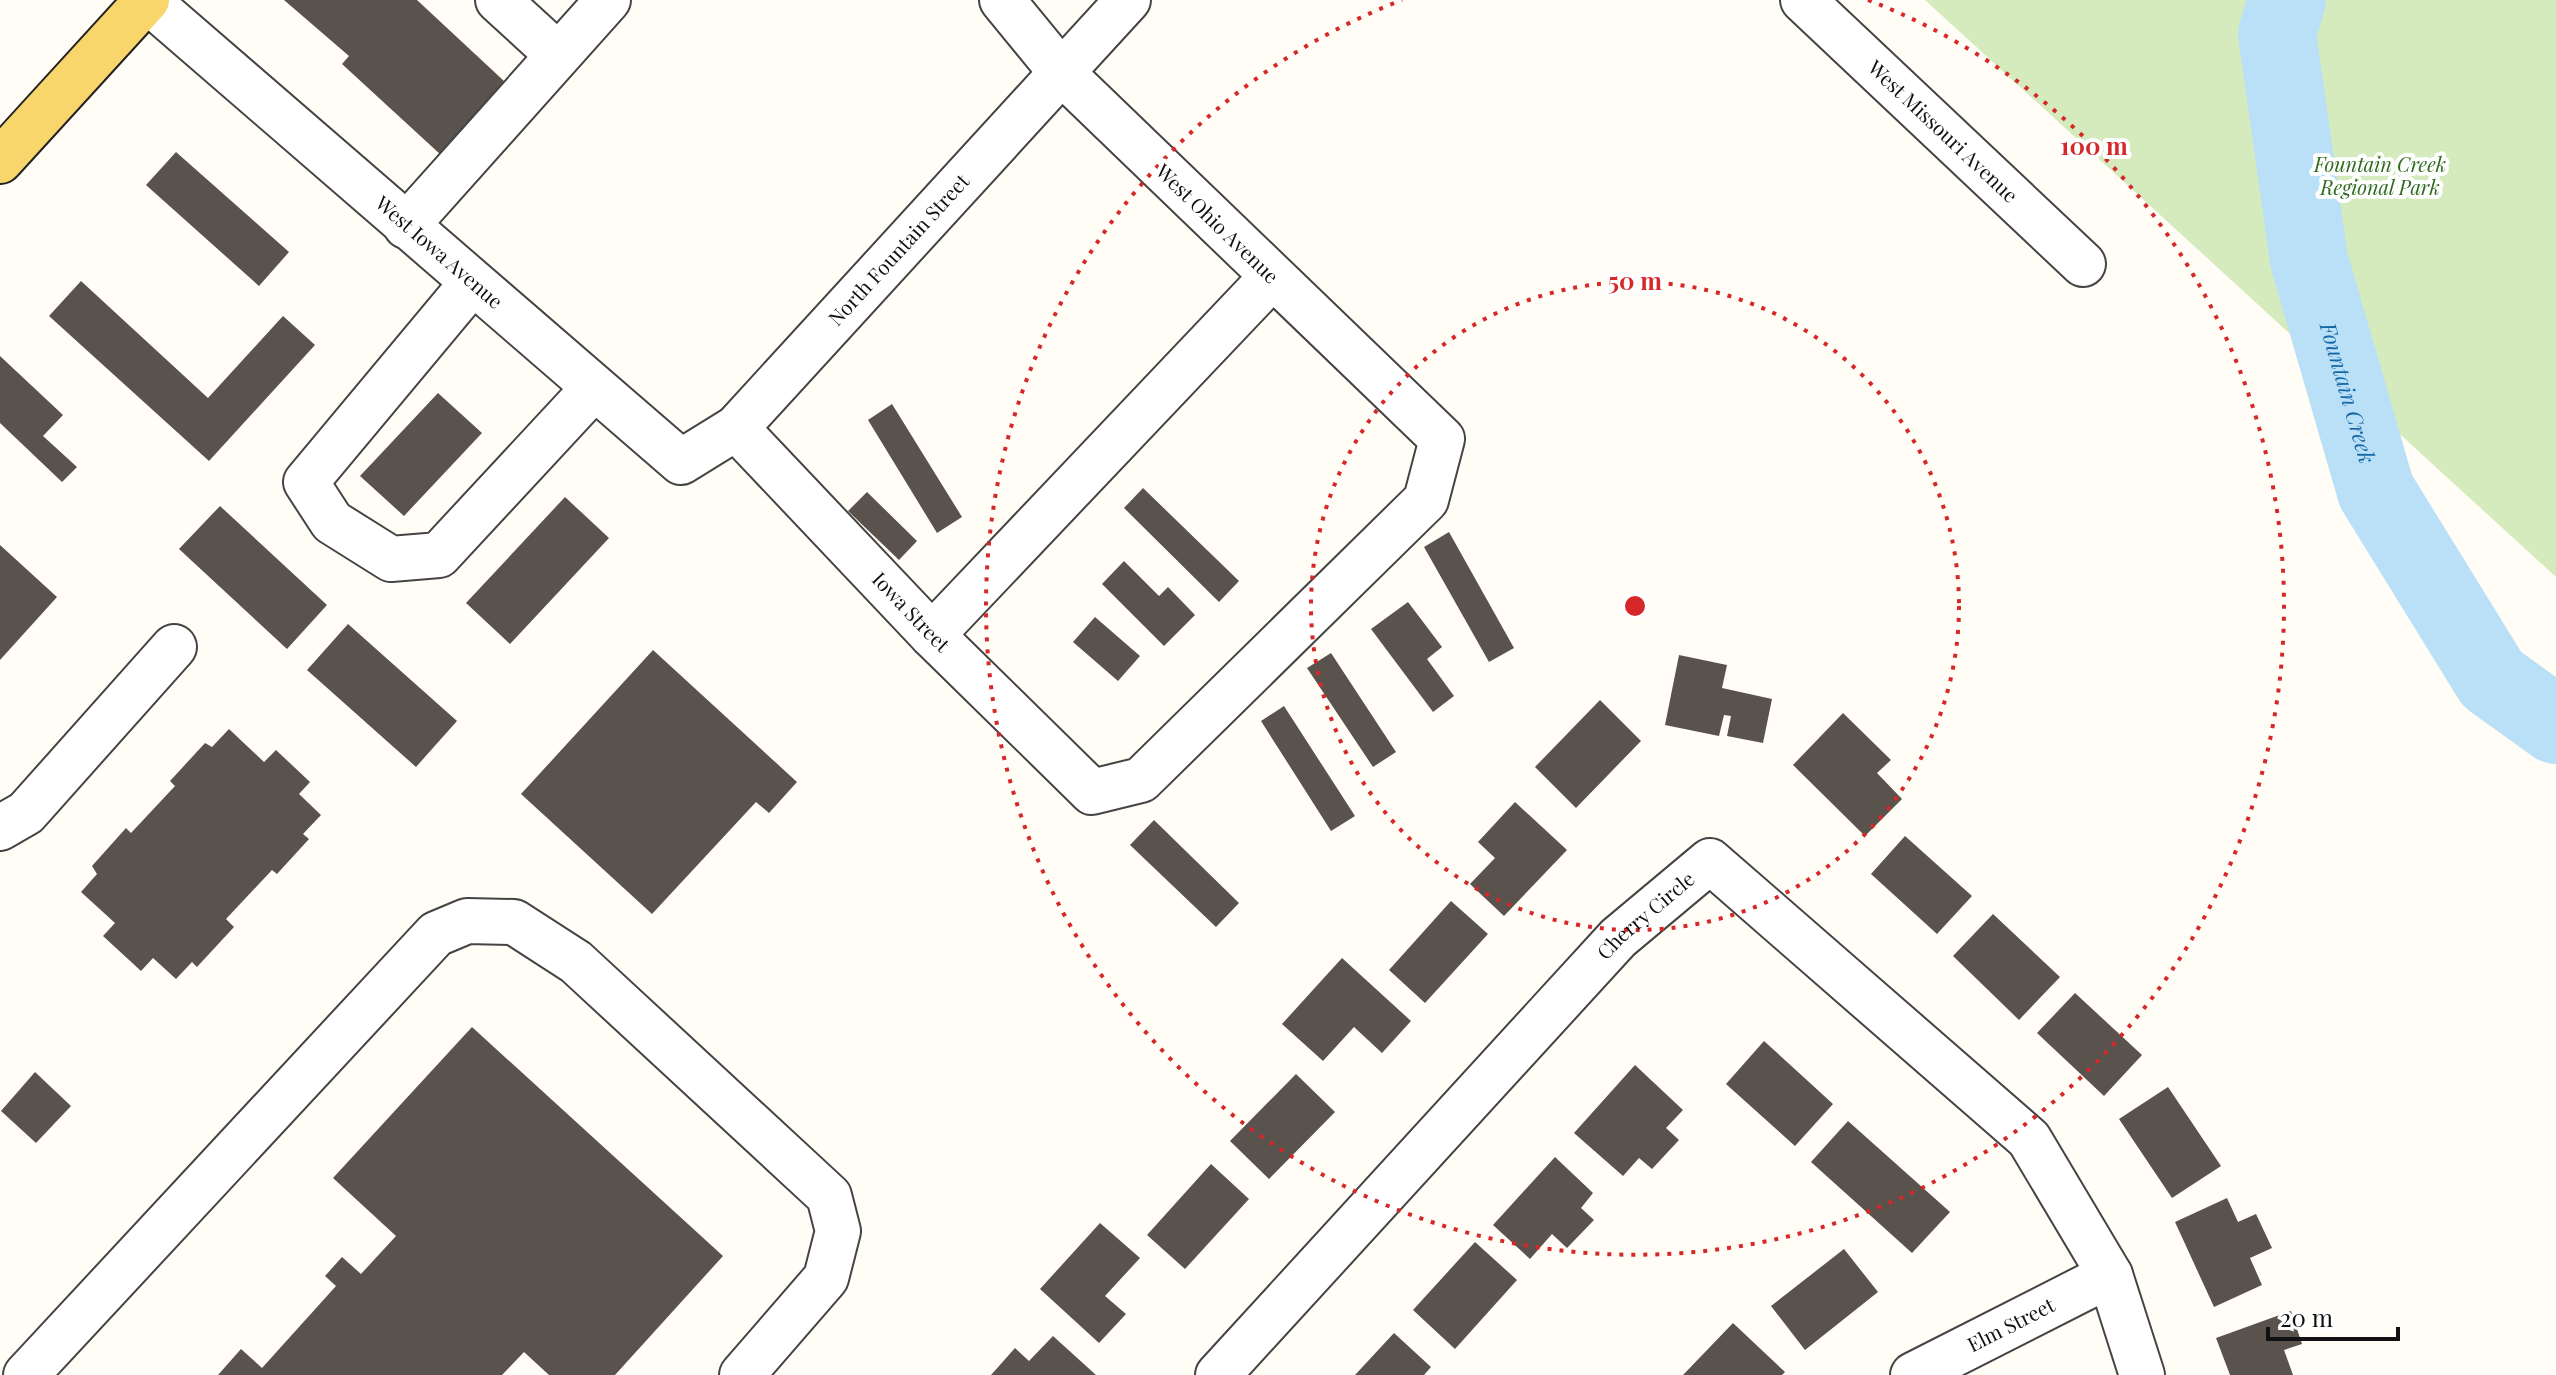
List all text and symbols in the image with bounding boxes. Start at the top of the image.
street label: West Missouri Avenue [1862,53,2024,208]
text: 100 m [2060,129,2128,161]
park label: Fountain Creek Regional Park [2313,150,2446,200]
street label: West Ohio Avenue [1150,157,1285,289]
street label: North Fountain Street [821,167,975,331]
street label: West Iowa Avenue [370,188,509,314]
text: 50 m [1608,264,1662,296]
water label: Fountain Creek [2314,318,2383,467]
street label: Iowa Street [867,565,957,658]
centre of rings [1621,592,1649,620]
street label: Cherry Circle [1590,865,1700,965]
street label: Elm Street [1962,1290,2059,1357]
scale bar [2268,1291,2398,1341]
text: 20 m [2280,1301,2333,1333]

